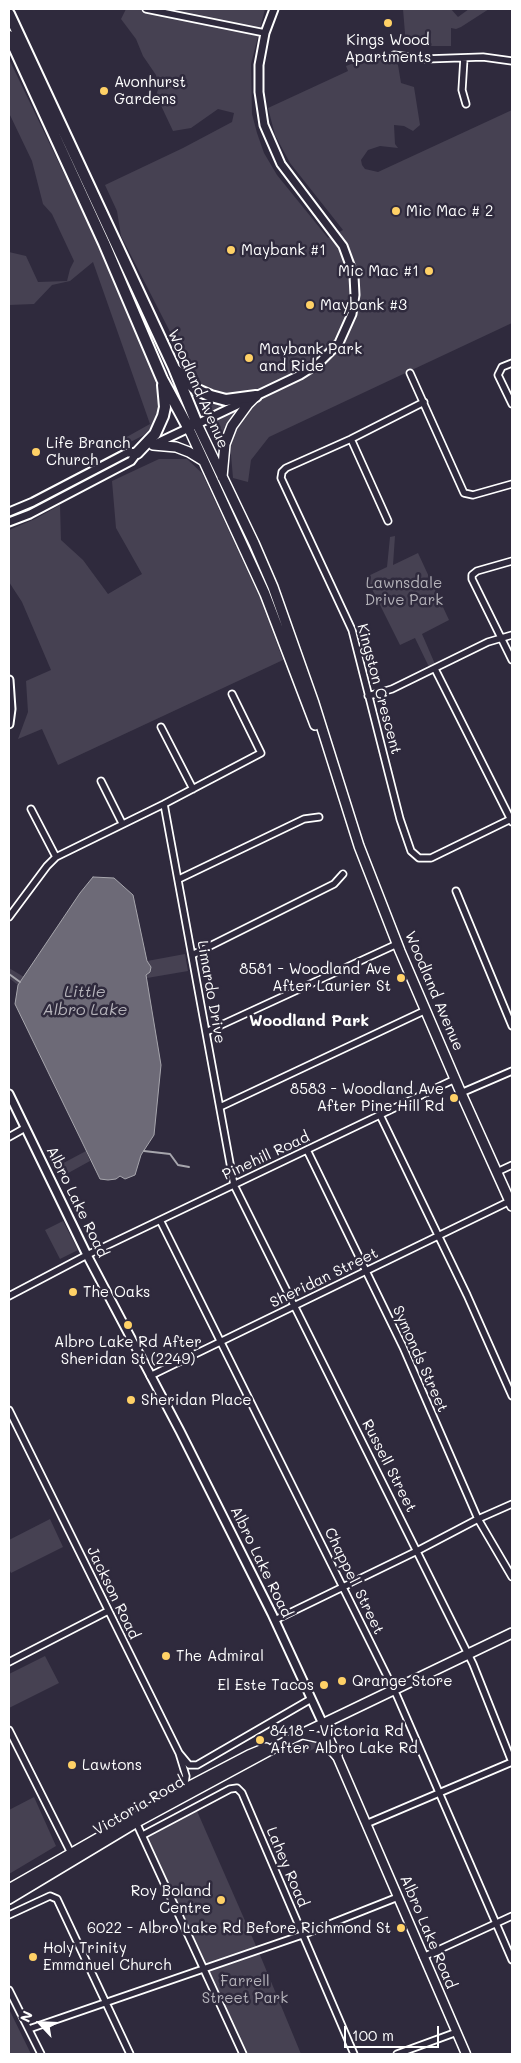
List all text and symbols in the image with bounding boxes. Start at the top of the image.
marker: Kings Wood Apartments [382,17,394,29]
place label: Kings Wood Apartments [345,31,431,66]
place label: Avonhurst Gardens [114,73,186,108]
marker: Avonhurst Gardens [98,85,110,97]
place label: Mic Mac # 2 [406,202,493,220]
marker: Mic Mac # 2 [390,205,402,217]
place label: Maybank #1 [241,241,326,259]
marker: Maybank #1 [225,244,237,256]
place label: Mic Mac #1 [338,262,419,280]
marker: Mic Mac #1 [423,265,435,277]
place label: Maybank #3 [320,296,407,314]
marker: Maybank #3 [304,299,316,311]
street label: Woodland Avenue [164,327,232,451]
place label: Maybank Park and Ride [259,340,362,375]
marker: Maybank Park and Ride [243,352,255,364]
place label: Life Branch Church [46,434,130,469]
marker: Life Branch Church [30,446,42,458]
park label: Lawnsdale Drive Park [365,574,443,609]
street label: Kingston Crescent [353,622,405,756]
street label: Woodland Avenue [401,929,467,1053]
street label: Limardo Drive [193,939,229,1045]
place label: 8581 - Woodland Ave After Laurier St [239,960,391,995]
marker: 8581 - Woodland Ave After Laurier St [395,972,407,984]
water label: Little Albro Lake [43,982,127,1020]
district label: Woodland Park [249,1011,369,1031]
place label: 8583 - Woodland Ave After Pine Hill Rd [290,1080,444,1115]
marker: 8583 - Woodland Ave After Pine Hill Rd [448,1092,460,1104]
street label: Pinehill Road [220,1128,312,1184]
street label: Albro Lake Road [42,1143,112,1261]
street label: Sheridan Street [267,1244,381,1312]
place label: The Oaks [83,1283,150,1301]
marker: The Oaks [67,1286,79,1298]
street label: Symonds Street [388,1303,452,1415]
marker: Albro Lake Rd After Sheridan St (2249) [122,1319,134,1331]
place label: Albro Lake Rd After Sheridan St (2249) [54,1333,202,1368]
place label: Sheridan Place [141,1391,252,1409]
marker: Sheridan Place [125,1394,137,1406]
street label: Russell Street [358,1417,420,1515]
street label: Albro Lake Road [226,1503,296,1621]
street label: Chappell Street [320,1525,388,1637]
street label: Jackson Road [83,1544,143,1642]
place label: The Admiral [176,1647,264,1665]
marker: The Admiral [160,1650,172,1662]
place label: Qrange Store [352,1672,452,1690]
marker: Qrange Store [336,1675,348,1687]
place label: El Este Tacos [218,1676,314,1694]
marker: El Este Tacos [318,1679,330,1691]
place label: 8418 - Victoria Rd After Albro Lake Rd [270,1722,418,1757]
marker: 8418 - Victoria Rd After Albro Lake Rd [254,1734,266,1746]
place label: Lawtons [82,1756,142,1774]
marker: Lawtons [66,1759,78,1771]
street label: Victoria Road [90,1773,188,1839]
street label: Lahey Road [262,1824,312,1910]
street label: Albro Lake Road [396,1873,460,1991]
place label: Roy Boland Centre [131,1882,211,1917]
marker: Roy Boland Centre [215,1894,227,1906]
place label: 6022 - Albro Lake Rd Before Richmond St [87,1919,391,1937]
marker: 6022 - Albro Lake Rd Before Richmond St [395,1922,407,1934]
place label: Holy Trinity Emmanuel Church [43,1939,171,1974]
marker: Holy Trinity Emmanuel Church [27,1951,39,1963]
park label: Farrell Street Park [202,1972,288,2007]
north arrow [15,1998,65,2048]
text: N [15,2008,37,2025]
scale bar [346,2016,441,2048]
text: 100 m [352,2025,394,2045]

